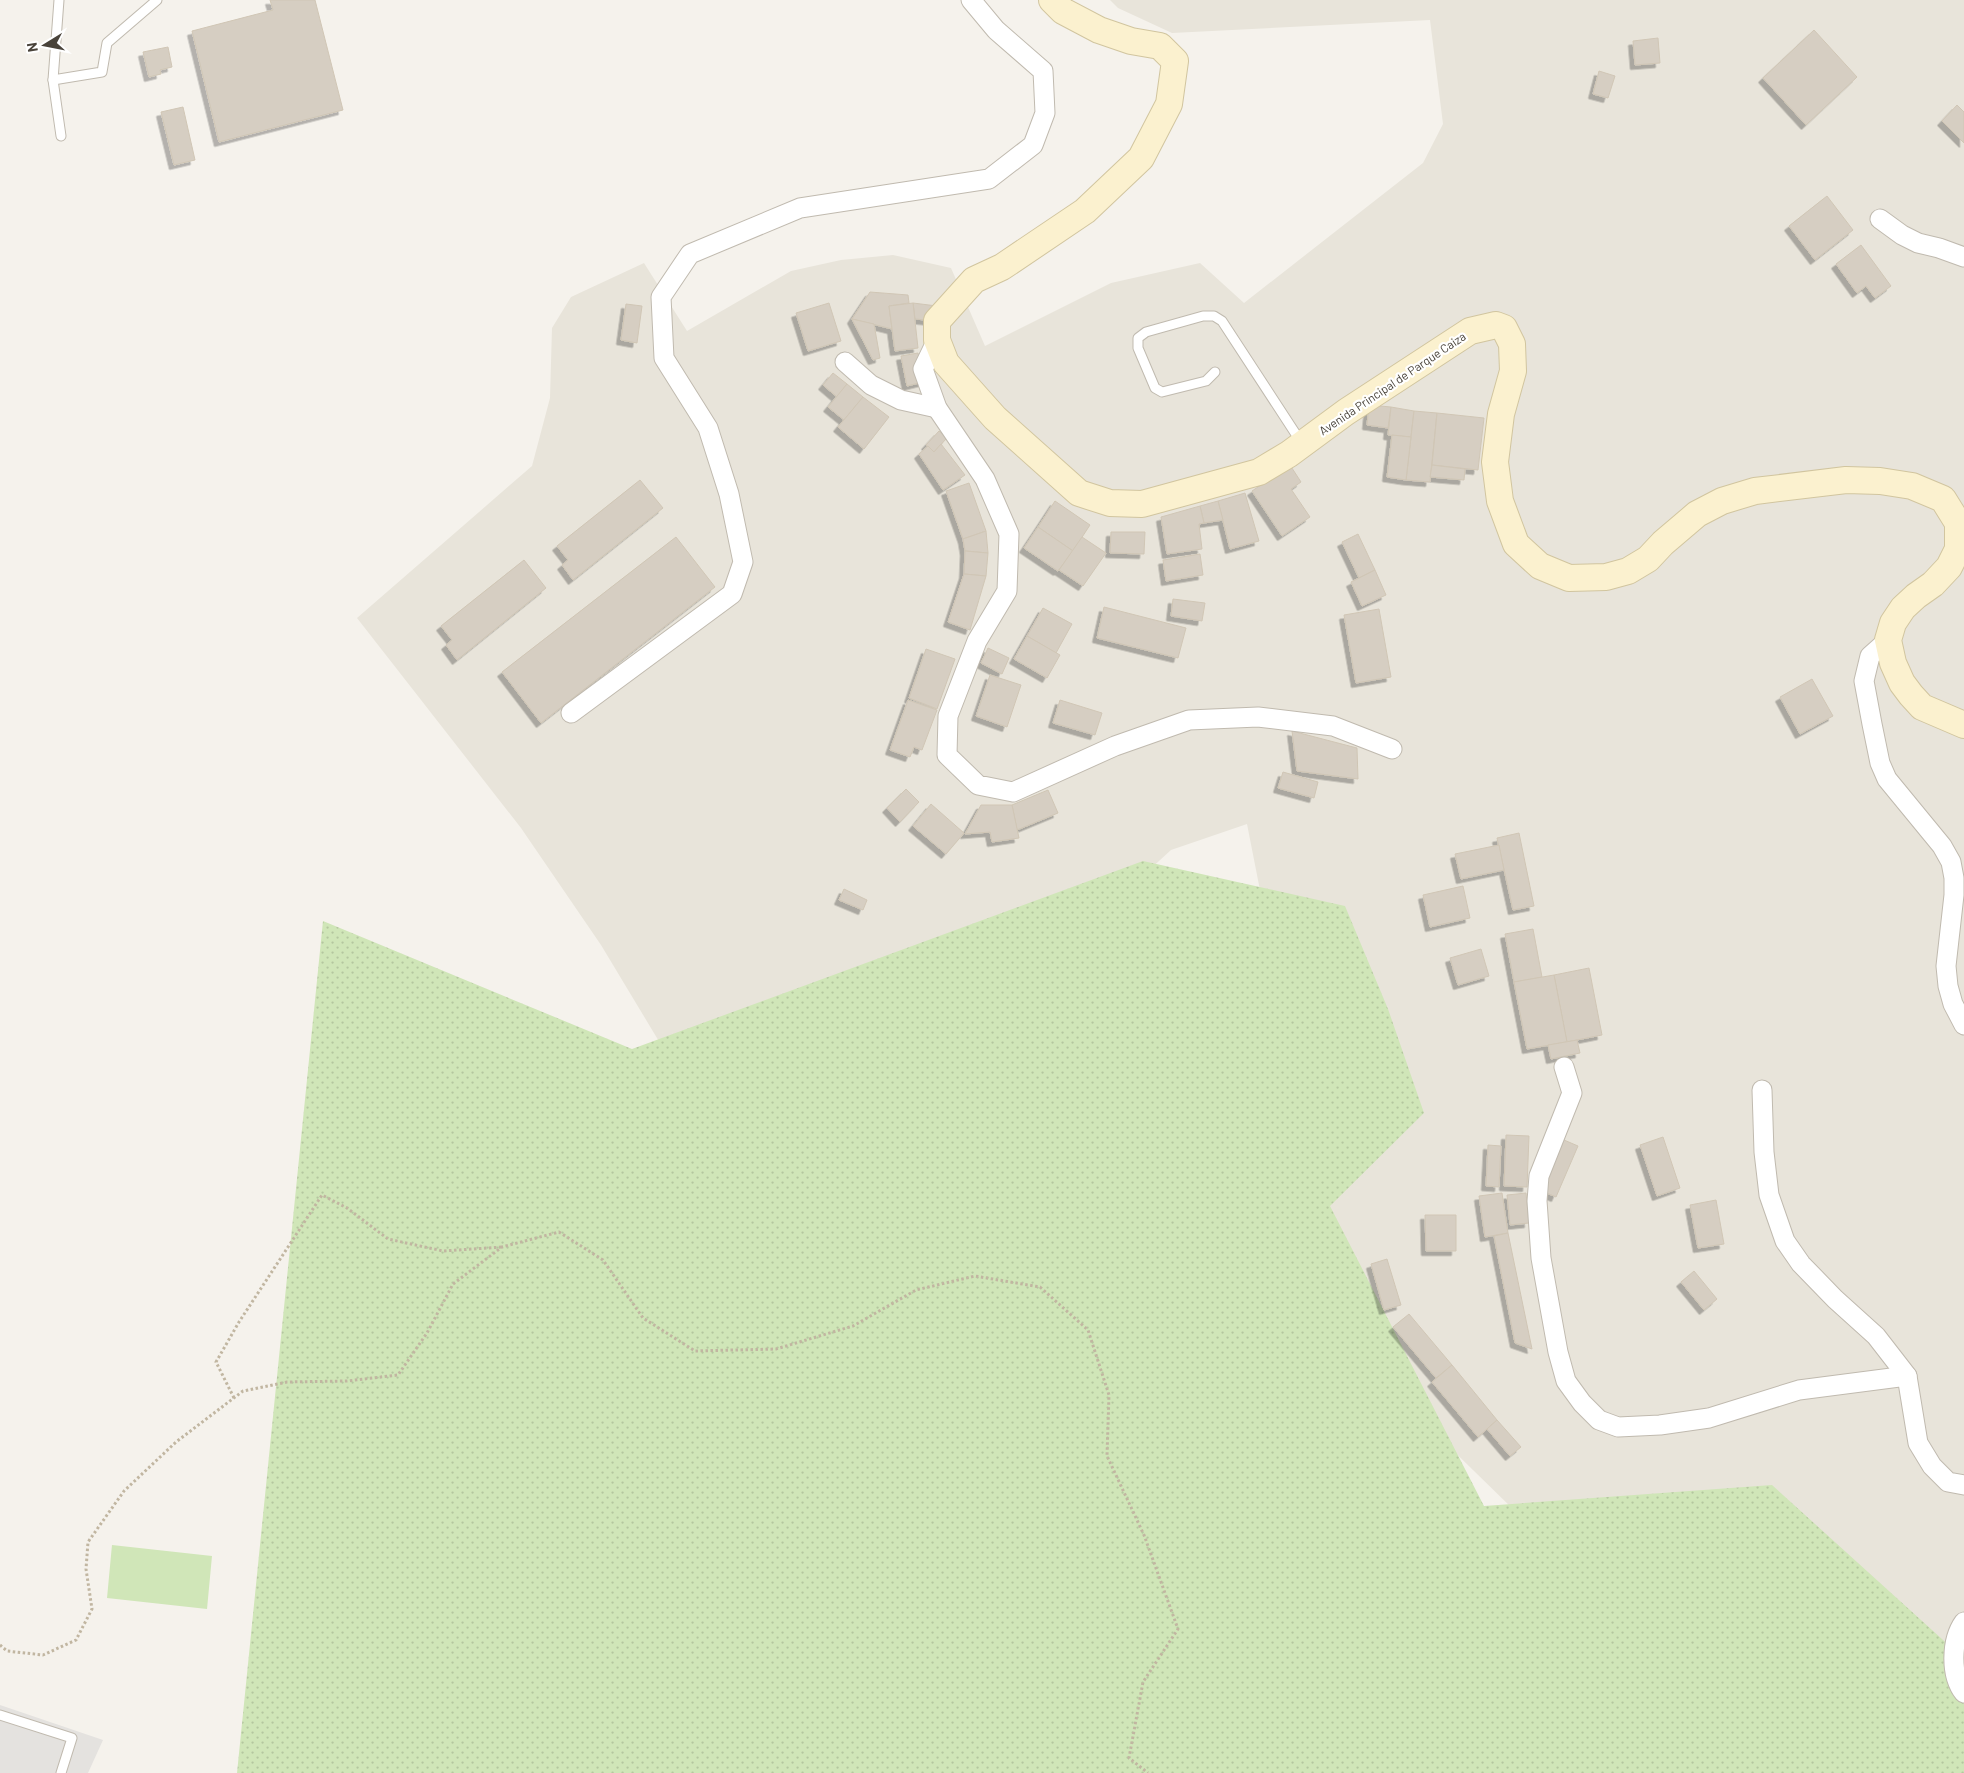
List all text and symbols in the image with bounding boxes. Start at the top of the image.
north arrow [20,20,70,70]
text: N [23,41,41,53]
street label: Avenida Principal de Parque Caiza [1316,329,1468,437]

